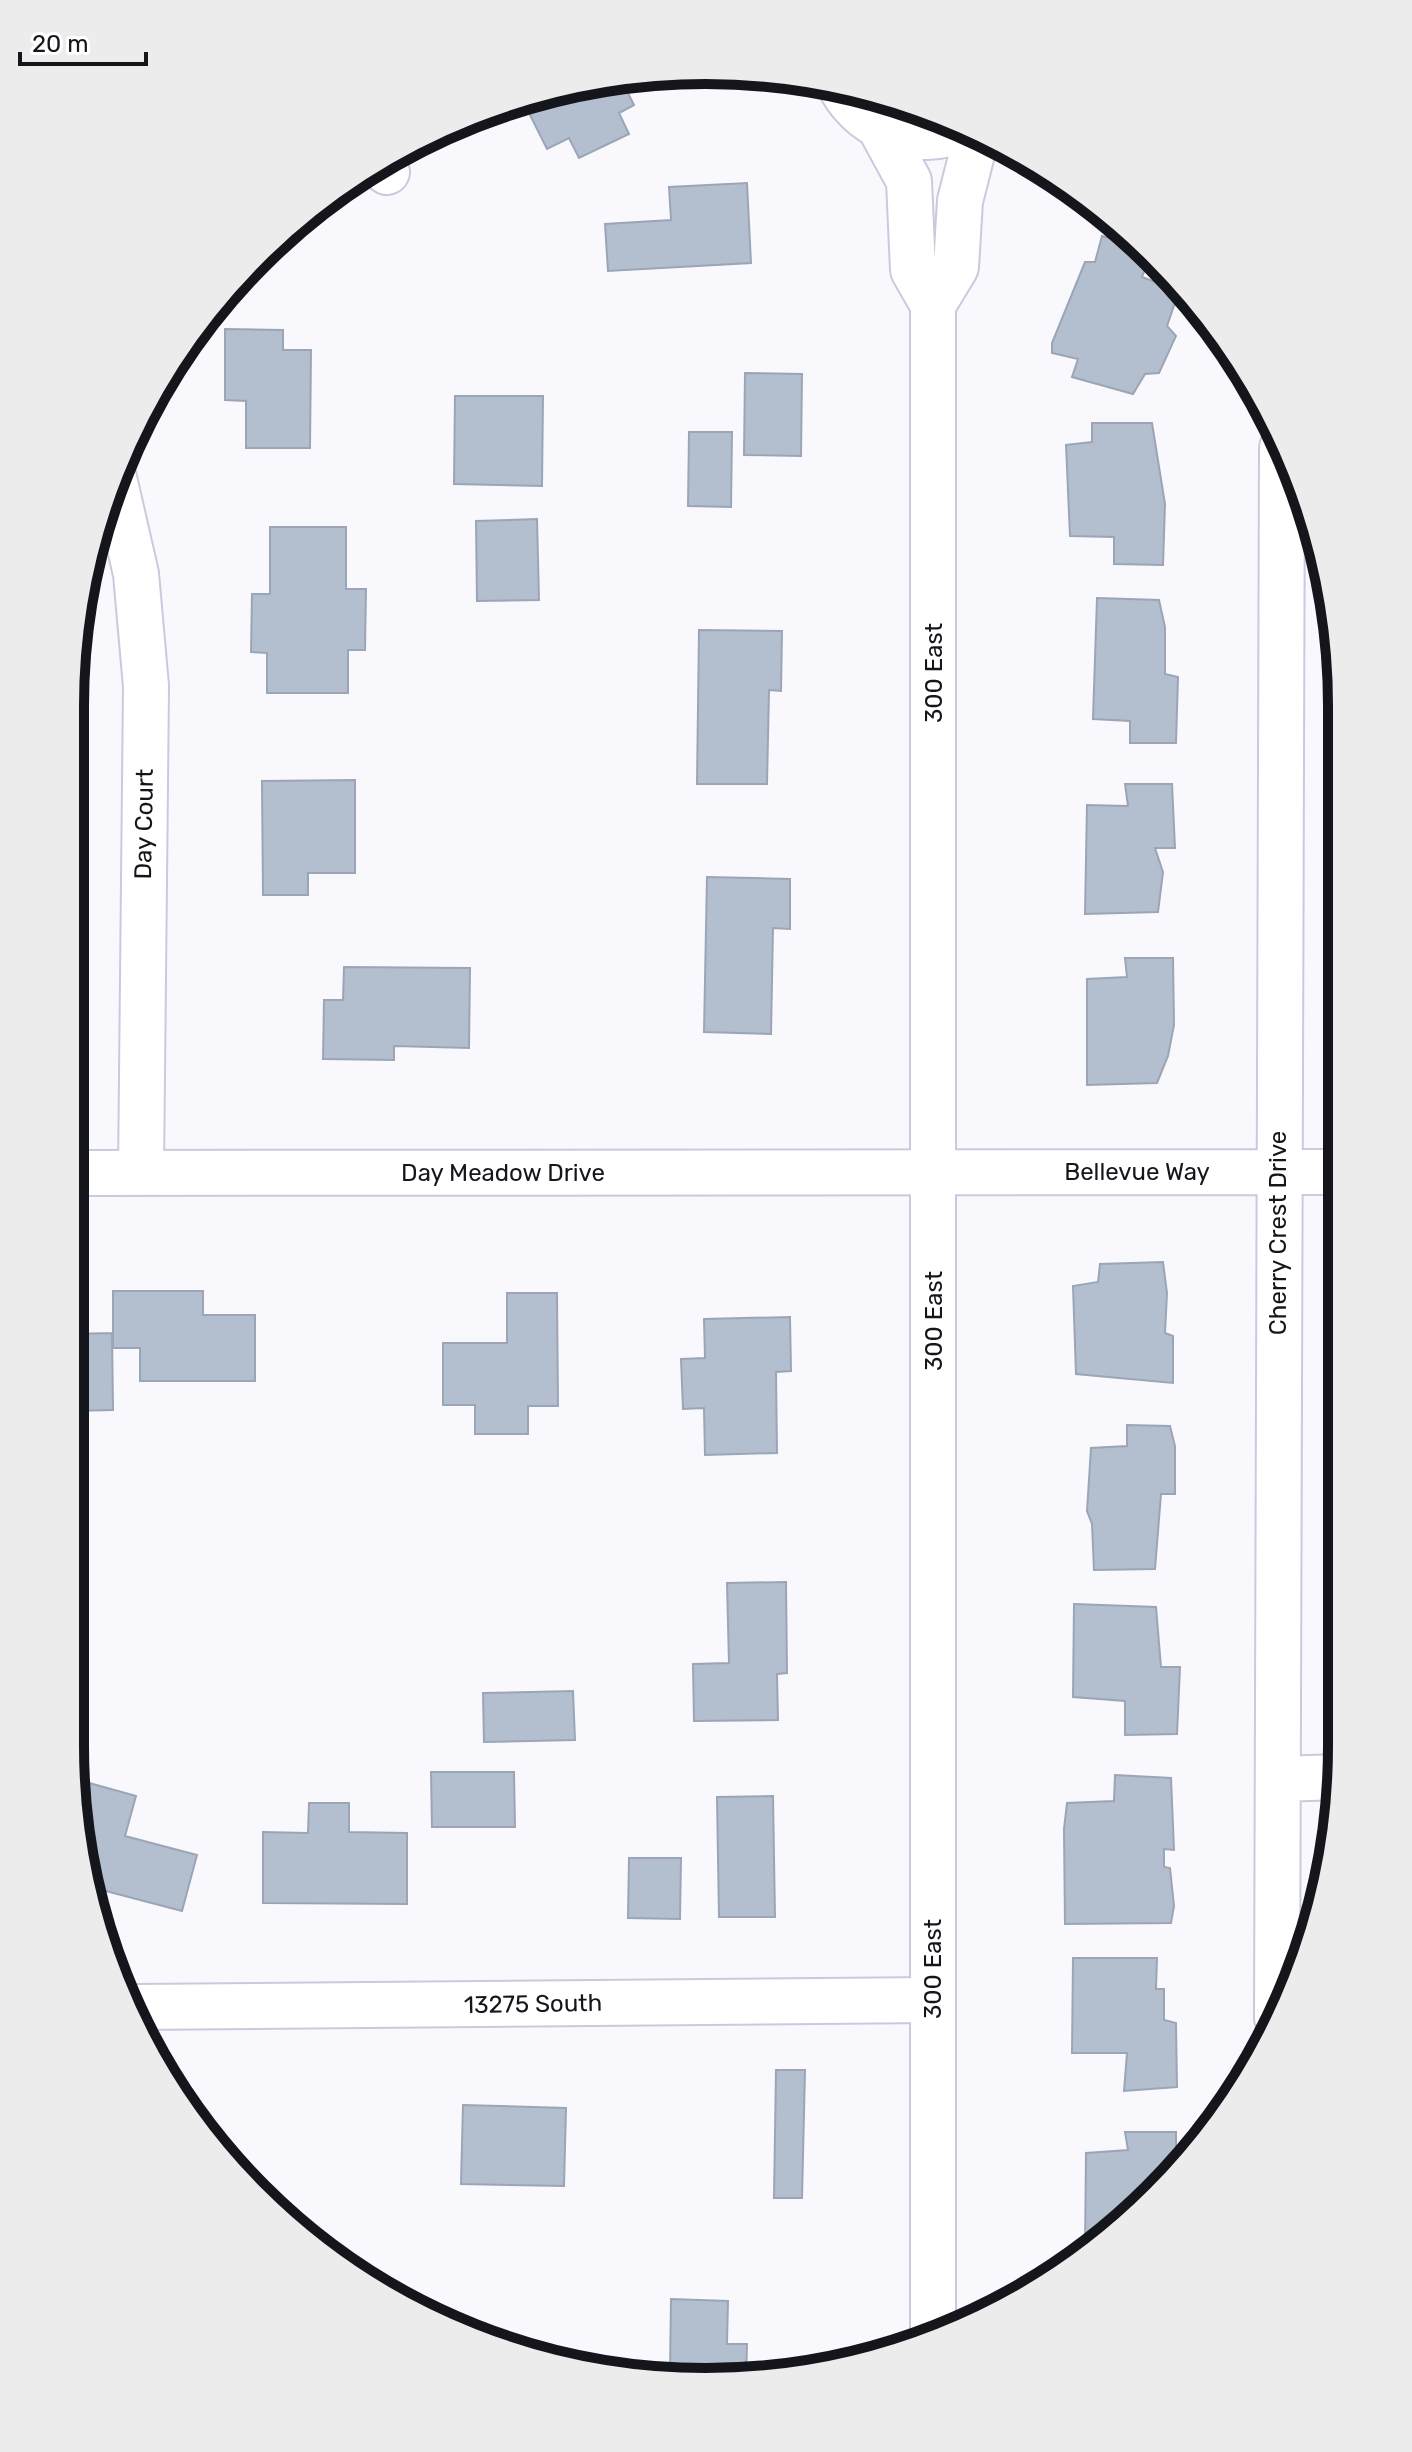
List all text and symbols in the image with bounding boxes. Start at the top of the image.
scale bar [20,16,146,66]
text: 20 m [32,30,89,58]
street label: 300 East [920,623,948,723]
street label: Day Court [129,768,159,880]
street label: Cherry Crest Drive [1264,1131,1292,1335]
street label: Bellevue Way [1064,1158,1210,1186]
street label: Day Meadow Drive [401,1159,605,1187]
street label: 300 East [920,1271,948,1371]
street label: 300 East [919,1919,947,2019]
street label: 13275 South [464,1989,602,2019]

